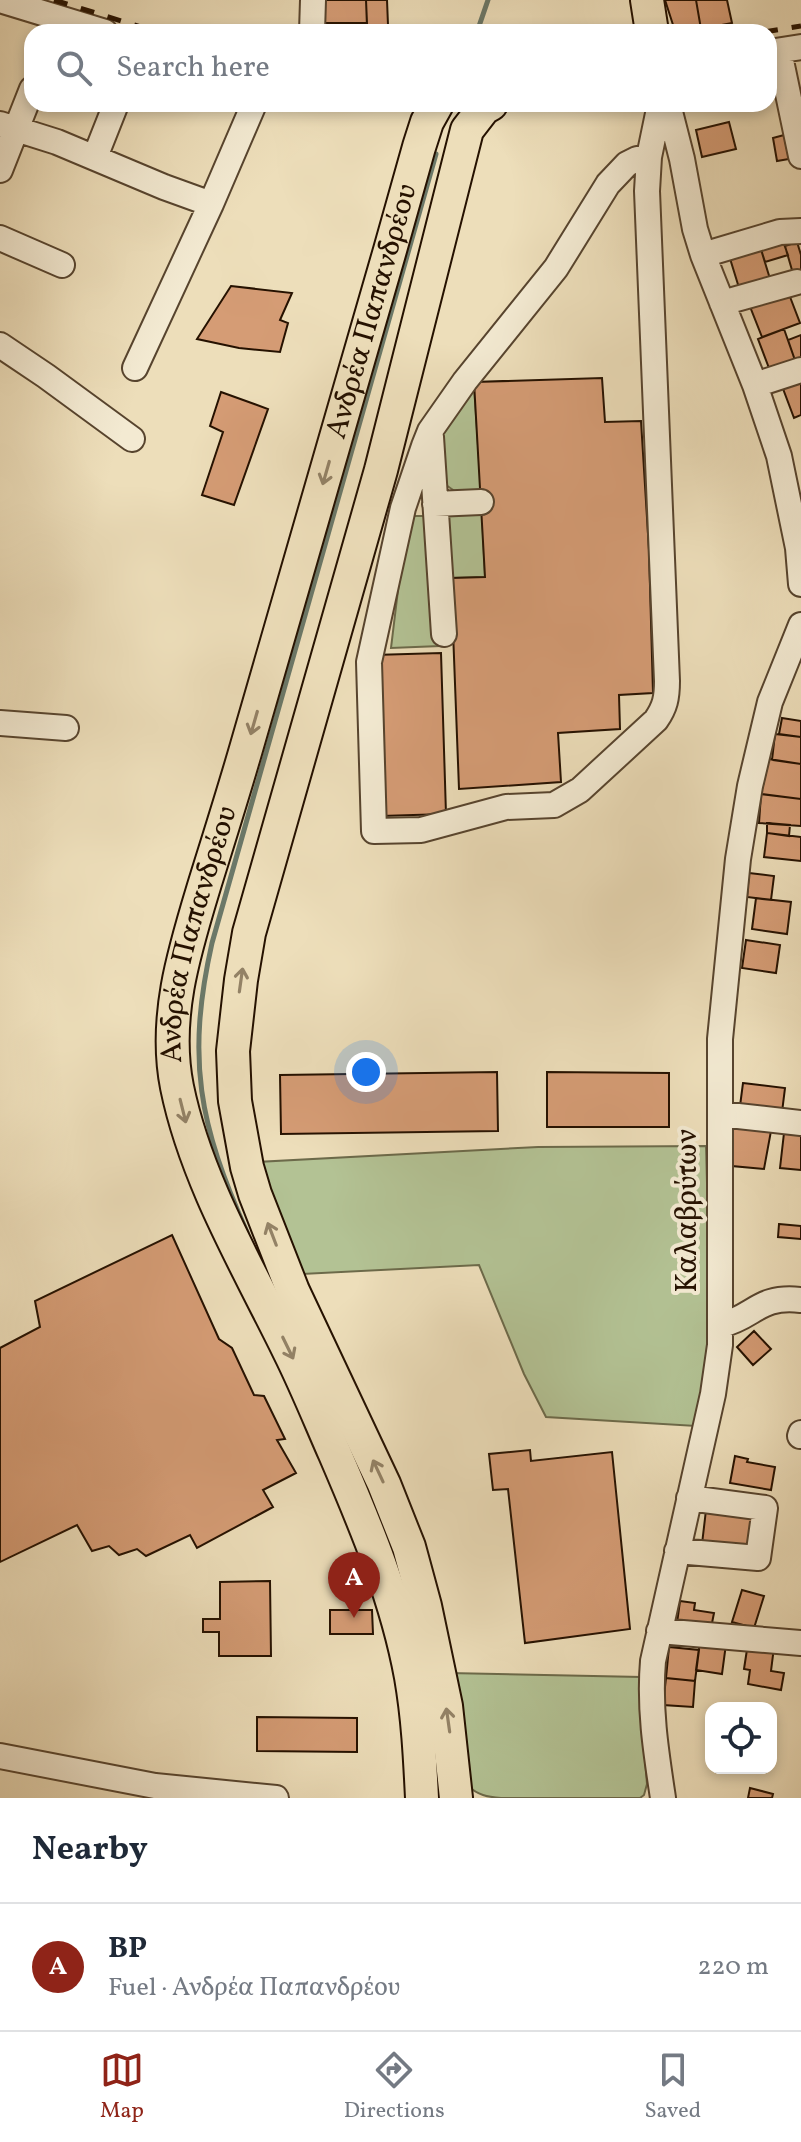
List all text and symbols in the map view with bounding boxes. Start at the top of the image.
search box [24,24,777,112]
icon: search [52,46,96,90]
text: Search here [116,47,270,89]
street label: Ανδρέα Παπανδρέου [316,179,429,444]
one-way arrow [318,460,333,486]
one-way arrow [246,709,261,735]
street label: Ανδρέα Παπανδρέου [151,801,249,1064]
one-way arrow [234,968,249,993]
your location [346,1052,386,1092]
one-way arrow [176,1097,191,1123]
street label: Καλαβρύτων [667,1129,709,1293]
one-way arrow [264,1222,278,1247]
one-way arrow [280,1335,296,1359]
one-way arrow [370,1459,385,1483]
pin: A [328,1552,380,1618]
map controls [705,1702,777,1774]
button: locate [705,1702,777,1774]
one-way arrow [440,1708,455,1734]
text: Nearby [32,1827,148,1874]
text: BP [108,1928,147,1970]
text: A [49,1949,67,1985]
text: 220 m [697,1949,769,1985]
text: Fuel · Ανδρέα Παπανδρέου [108,1970,400,2006]
tab: Map [100,2048,144,2127]
tab: Directions [344,2048,445,2127]
tab: Saved [644,2048,701,2127]

